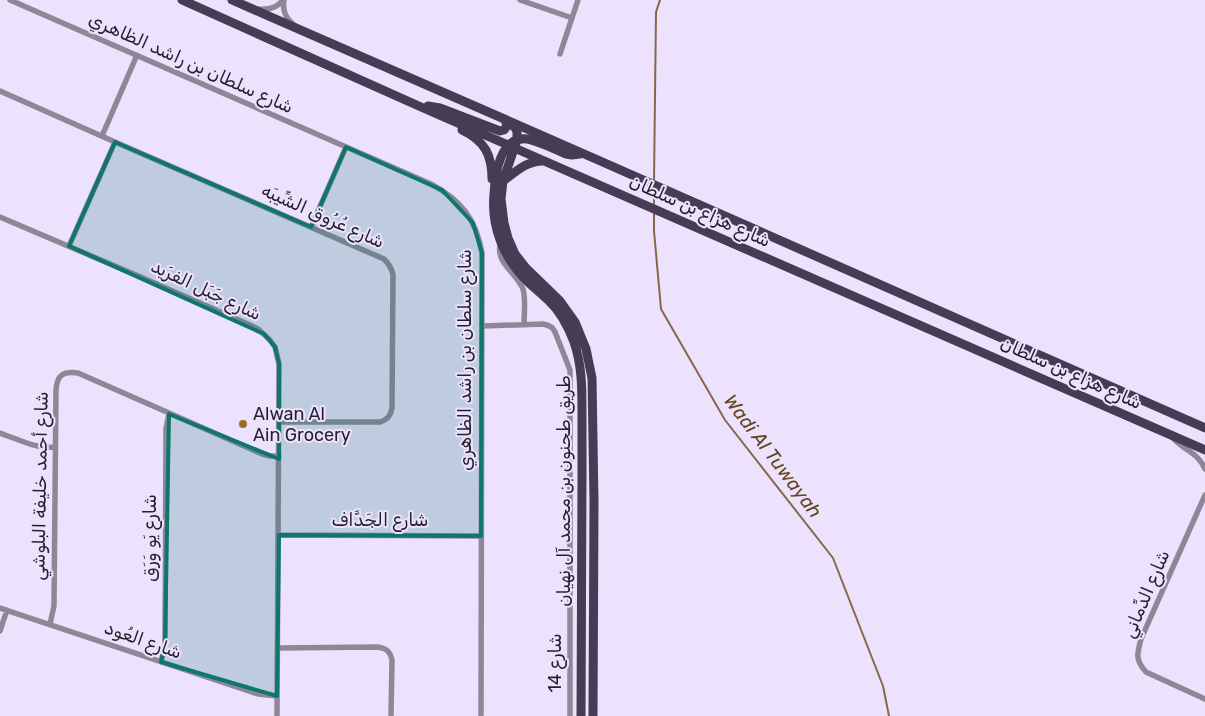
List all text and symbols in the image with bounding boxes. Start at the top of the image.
street label: شارع سلطان بن راشد الظاهري [85,8,297,119]
street label: شارع هزاع بن سلطان [626,170,774,253]
street label: شارع عُرُوق الشِّيبَه [258,179,388,254]
street label: شارع سلطان بن راشد الظاهري [454,249,477,471]
street label: شارع جَبَل الفرَيد [147,255,265,326]
street label: شارع هزاع بن سلطان [997,332,1145,415]
street label: طريق طحنون بن محمد آل نهيان [553,375,575,607]
water label: Wadi Al Tuwayah [719,390,827,522]
street label: شارع أحمد خليفة البلوشي [27,391,55,581]
place label: Alwan Al Ain Grocery [253,403,351,446]
marker: Alwan Al Ain Grocery [237,418,249,430]
street label: شارع يَو وَرَق [139,494,162,582]
street label: شارع الجَدَّاف [332,509,428,532]
street label: شارع الدِّماني [1118,547,1176,642]
street label: شارع العُود [101,617,185,664]
street label: شارع 14 [544,633,567,693]

